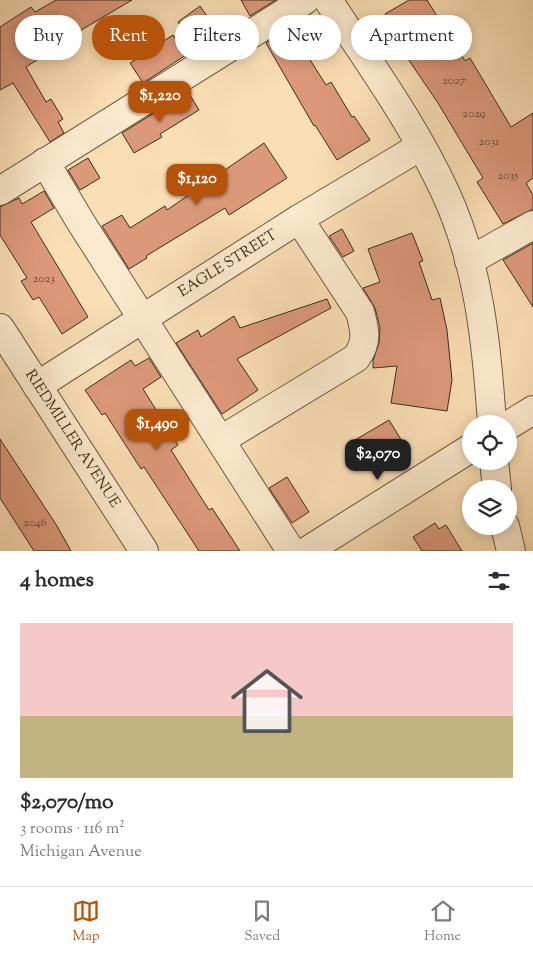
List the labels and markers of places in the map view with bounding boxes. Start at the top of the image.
pin: $1,220 [119,80,201,123]
pin: $1,120 [156,164,238,206]
pin: $1,490 [116,408,198,451]
pin: $2,070 [337,438,419,481]

